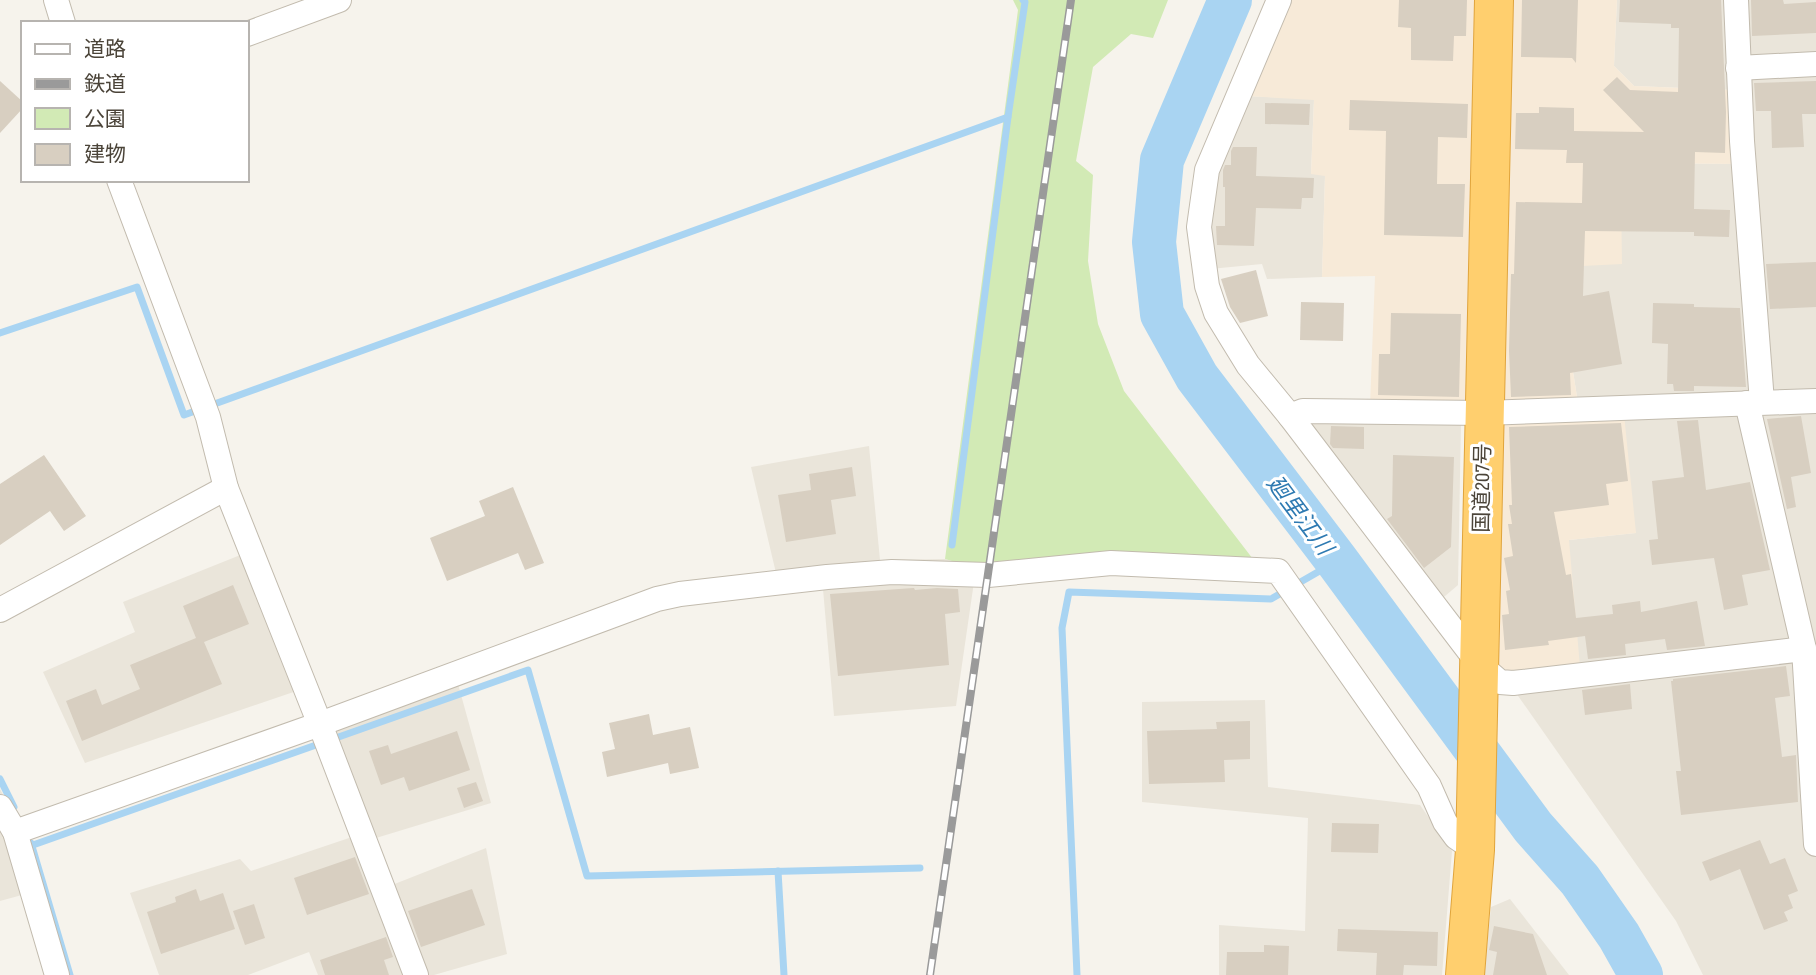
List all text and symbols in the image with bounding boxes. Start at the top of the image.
legend [21,21,248,182]
text: 道路 [84,37,126,62]
text: 鉄道 [84,72,126,97]
text: 公園 [84,107,126,132]
text: 建物 [84,142,126,167]
street label: 国道207号 [1469,443,1496,533]
water label: 廻里江川 [1260,470,1340,563]

